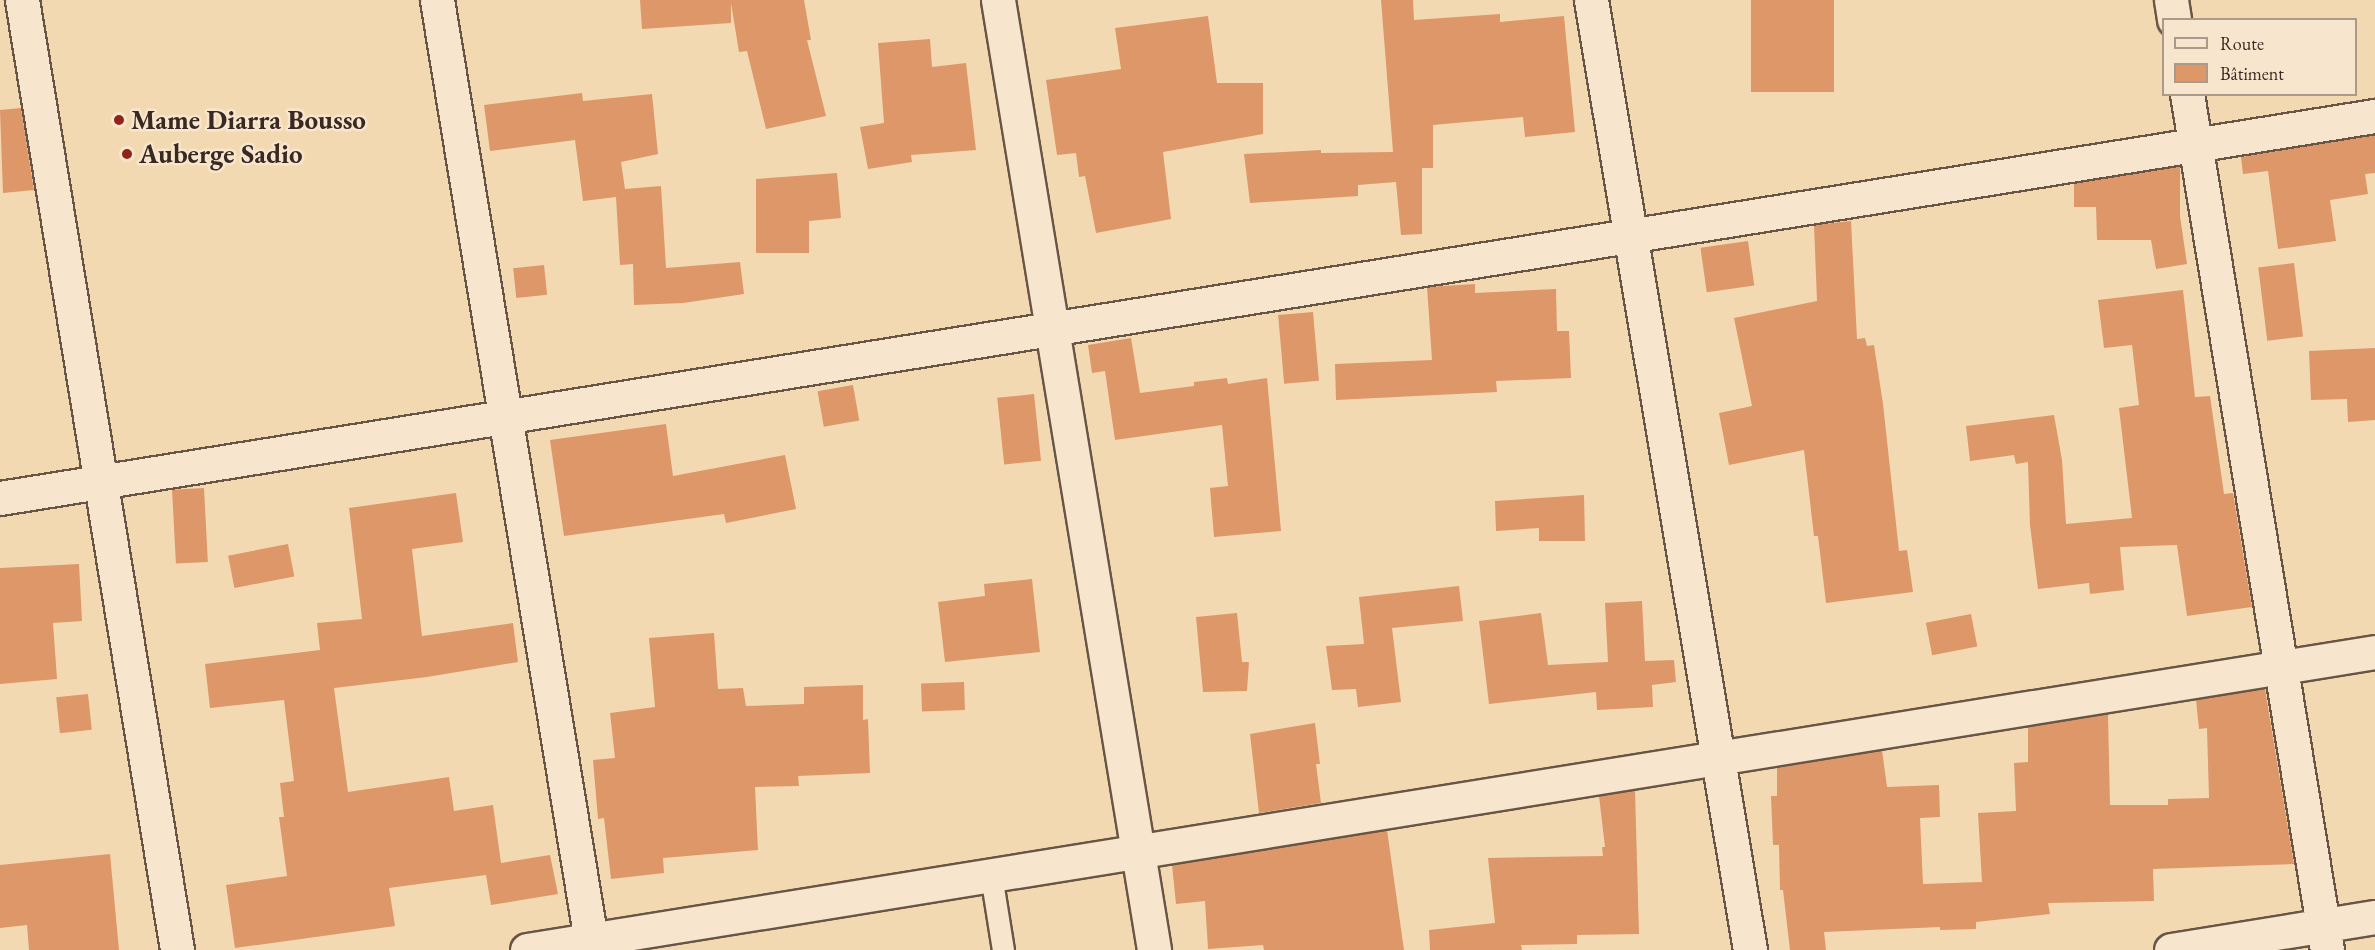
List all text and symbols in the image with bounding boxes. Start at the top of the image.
legend [2162,18,2357,96]
text: Route [2220,32,2264,55]
text: Bâtiment [2220,62,2284,85]
place label: Mame Diarra Bousso [131,104,366,136]
marker: Mame Diarra Bousso [112,113,126,127]
place label: Auberge Sadio [139,138,303,170]
marker: Auberge Sadio [120,147,134,161]

